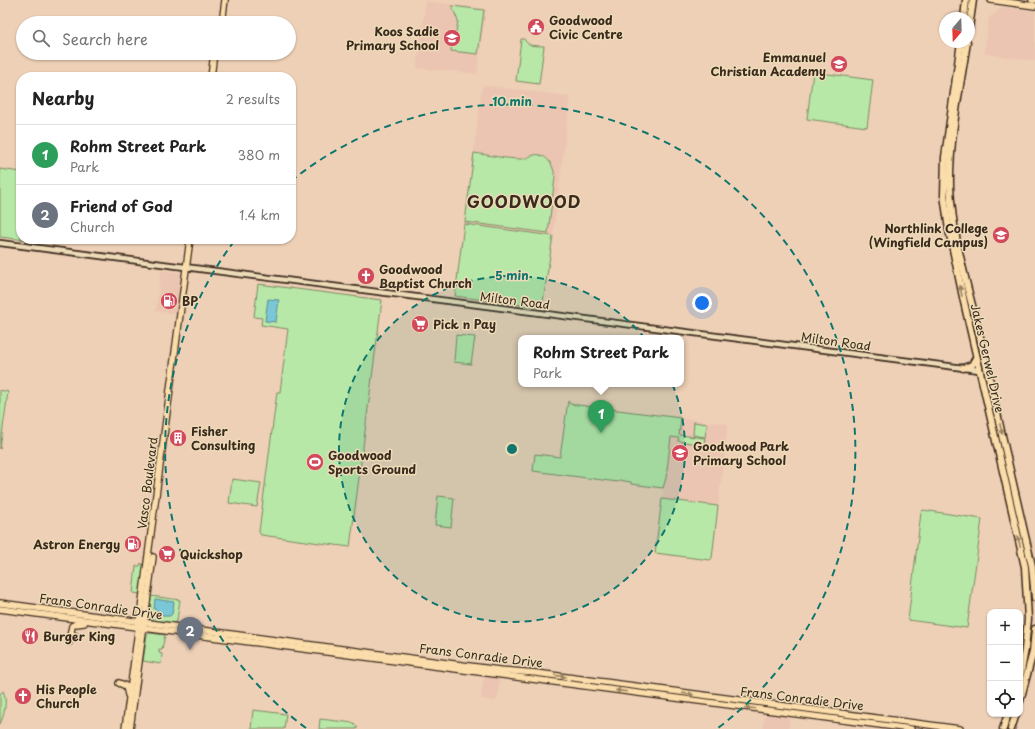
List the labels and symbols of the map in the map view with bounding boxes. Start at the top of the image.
place label: Goodwood Civic Centre [549,11,623,43]
north arrow [939,12,975,48]
public building icon: Goodwood Civic Centre [526,17,546,37]
place label: Koos Sadie Primary School [346,22,439,54]
school or university icon: Koos Sadie Primary School [442,28,462,48]
place label: Emmanuel Christian Academy [710,48,826,80]
school or university icon: Emmanuel Christian Academy [829,54,849,74]
text: 10 min [492,92,532,110]
district label: GOODWOOD [467,189,581,213]
place label: Northlink College (Wingfield Campus) [869,219,988,251]
school or university icon: Northlink College (Wingfield Campus) [991,225,1011,245]
place label: Goodwood Baptist Church [379,260,472,292]
church icon: Goodwood Baptist Church [356,266,376,286]
text: 5 min [495,266,529,284]
one-way arrow [958,285,964,297]
street label: Milton Road [479,287,551,313]
fuel station icon: BP [159,291,179,311]
place label: BP [182,292,198,310]
your location [692,293,712,313]
street label: Jakes Gerwel Drive [967,302,1009,414]
supermarket icon: Pick n Pay [410,314,430,334]
place label: Pick n Pay [433,315,496,333]
street label: Milton Road [800,327,872,355]
pin: 1 [588,400,614,433]
place label: Fisher Consulting [191,422,255,454]
one-way arrow [998,423,1004,435]
building icon: Fisher Consulting [168,428,188,448]
street label: Vasco Boulevard [132,435,162,530]
place label: Goodwood Park Primary School [693,437,789,469]
centre of rings [505,442,519,456]
school or university icon: Goodwood Park Primary School [670,443,690,463]
place label: Goodwood Sports Ground [328,446,417,478]
sports icon: Goodwood Sports Ground [305,452,325,472]
fuel station icon: Astron Energy [123,534,143,554]
place label: Astron Energy [32,535,120,553]
one-way arrow [1015,535,1021,547]
supermarket icon: Quickshop [157,544,177,564]
place label: Quickshop [180,545,243,563]
street label: Frans Conradie Drive [38,588,164,624]
pin: 2 [177,617,203,650]
restaurant icon: Burger King [20,626,40,646]
place label: Burger King [43,627,115,645]
street label: Frans Conradie Drive [418,638,544,672]
one-way arrow [554,673,566,679]
place label: His People Church [36,680,97,712]
street label: Frans Conradie Drive [739,681,865,715]
church icon: His People Church [13,686,33,706]
one-way arrow [615,688,627,694]
one-way arrow [682,690,694,697]
one-way arrow [744,705,756,711]

